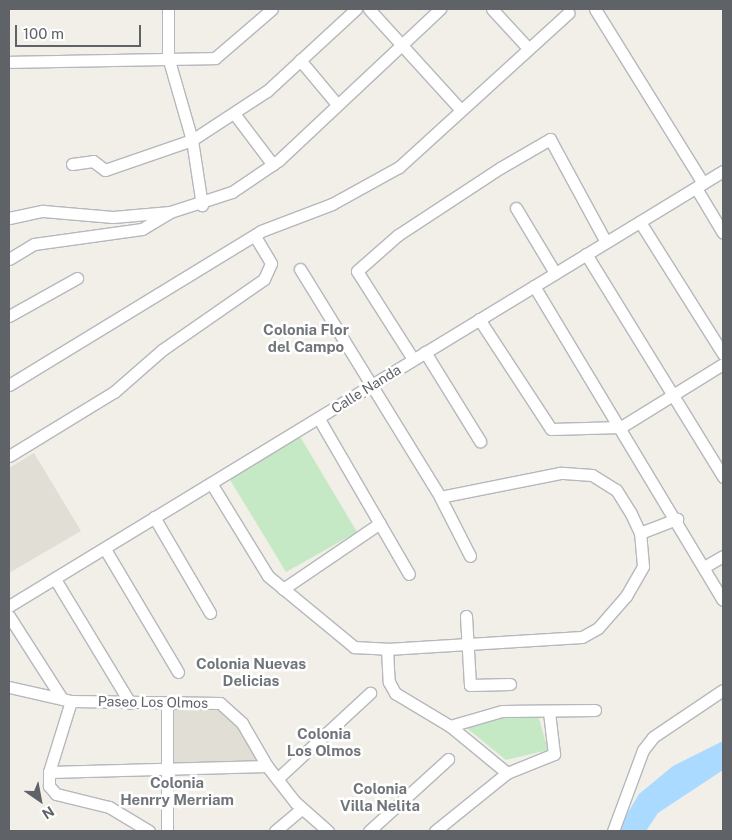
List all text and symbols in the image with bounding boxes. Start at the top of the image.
scale bar [18,15,144,47]
text: 100 m [23,25,64,42]
district label: Colonia Flor del Campo [263,320,349,355]
street label: Calle Nanda [328,361,404,417]
district label: Colonia Nuevas Delicias [196,654,306,689]
street label: Paseo Los Olmos [98,693,208,711]
district label: Colonia Los Olmos [287,724,361,759]
district label: Colonia Henrry Merriam [120,773,234,808]
north arrow [15,775,65,825]
district label: Colonia Villa Nelita [340,779,420,814]
text: N [39,803,57,822]

